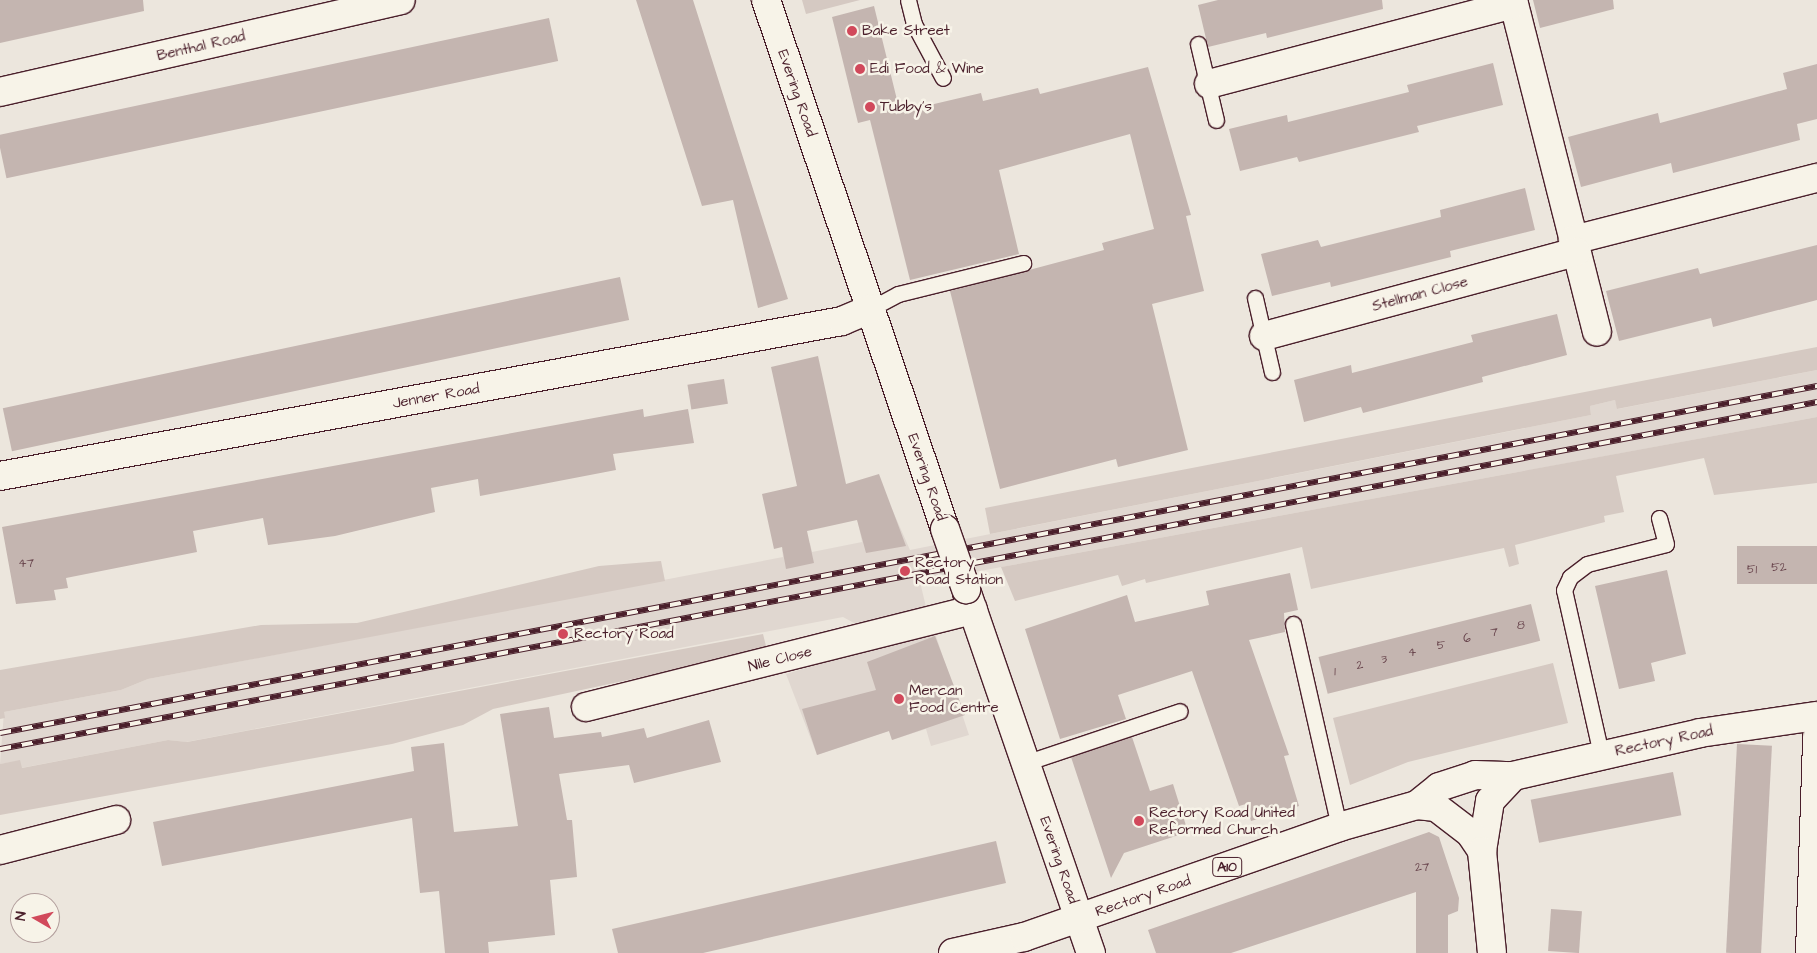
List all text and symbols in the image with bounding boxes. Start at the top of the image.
place label: Bake Street [862,22,950,40]
marker: Bake Street [846,25,858,37]
street label: Benthal Road [155,27,247,65]
street label: Evering Road [774,47,820,139]
place label: Edi Food & Wine [870,60,984,78]
marker: Edi Food & Wine [854,63,866,75]
place label: Tubby's [880,98,932,116]
marker: Tubby's [864,101,876,113]
street label: Stellman Close [1370,273,1470,315]
street label: Jenner Road [391,380,481,412]
street label: Evering Road [904,431,950,523]
place label: Rectory Road Station [915,553,1003,588]
house number: 47 [18,557,34,571]
house number: 52 [1771,561,1787,575]
house number: 51 [1747,563,1757,577]
marker: Rectory Road Station [899,565,911,577]
house number: 8 [1517,619,1525,633]
place label: Rectory Road [574,625,674,643]
house number: 7 [1490,626,1498,640]
marker: Rectory Road [556,627,570,641]
house number: 6 [1463,632,1471,646]
house number: 5 [1437,639,1445,653]
street label: Nile Close [746,642,814,676]
house number: 4 [1408,646,1416,660]
house number: 3 [1381,653,1387,667]
house number: 2 [1357,659,1363,673]
house number: 1 [1334,665,1336,679]
place label: Mercan Food Centre [909,681,999,716]
marker: Mercan Food Centre [893,693,905,705]
street label: Rectory Road [1613,722,1715,760]
place label: Rectory Road United Reformed Church [1149,803,1295,838]
street label: Evering Road [1036,814,1082,906]
marker: Rectory Road United Reformed Church [1133,815,1145,827]
road number: A10 [1212,856,1242,879]
house number: 27 [1415,861,1429,875]
street label: Rectory Road [1093,871,1193,921]
north arrow [10,893,60,943]
text: N [11,910,32,922]

